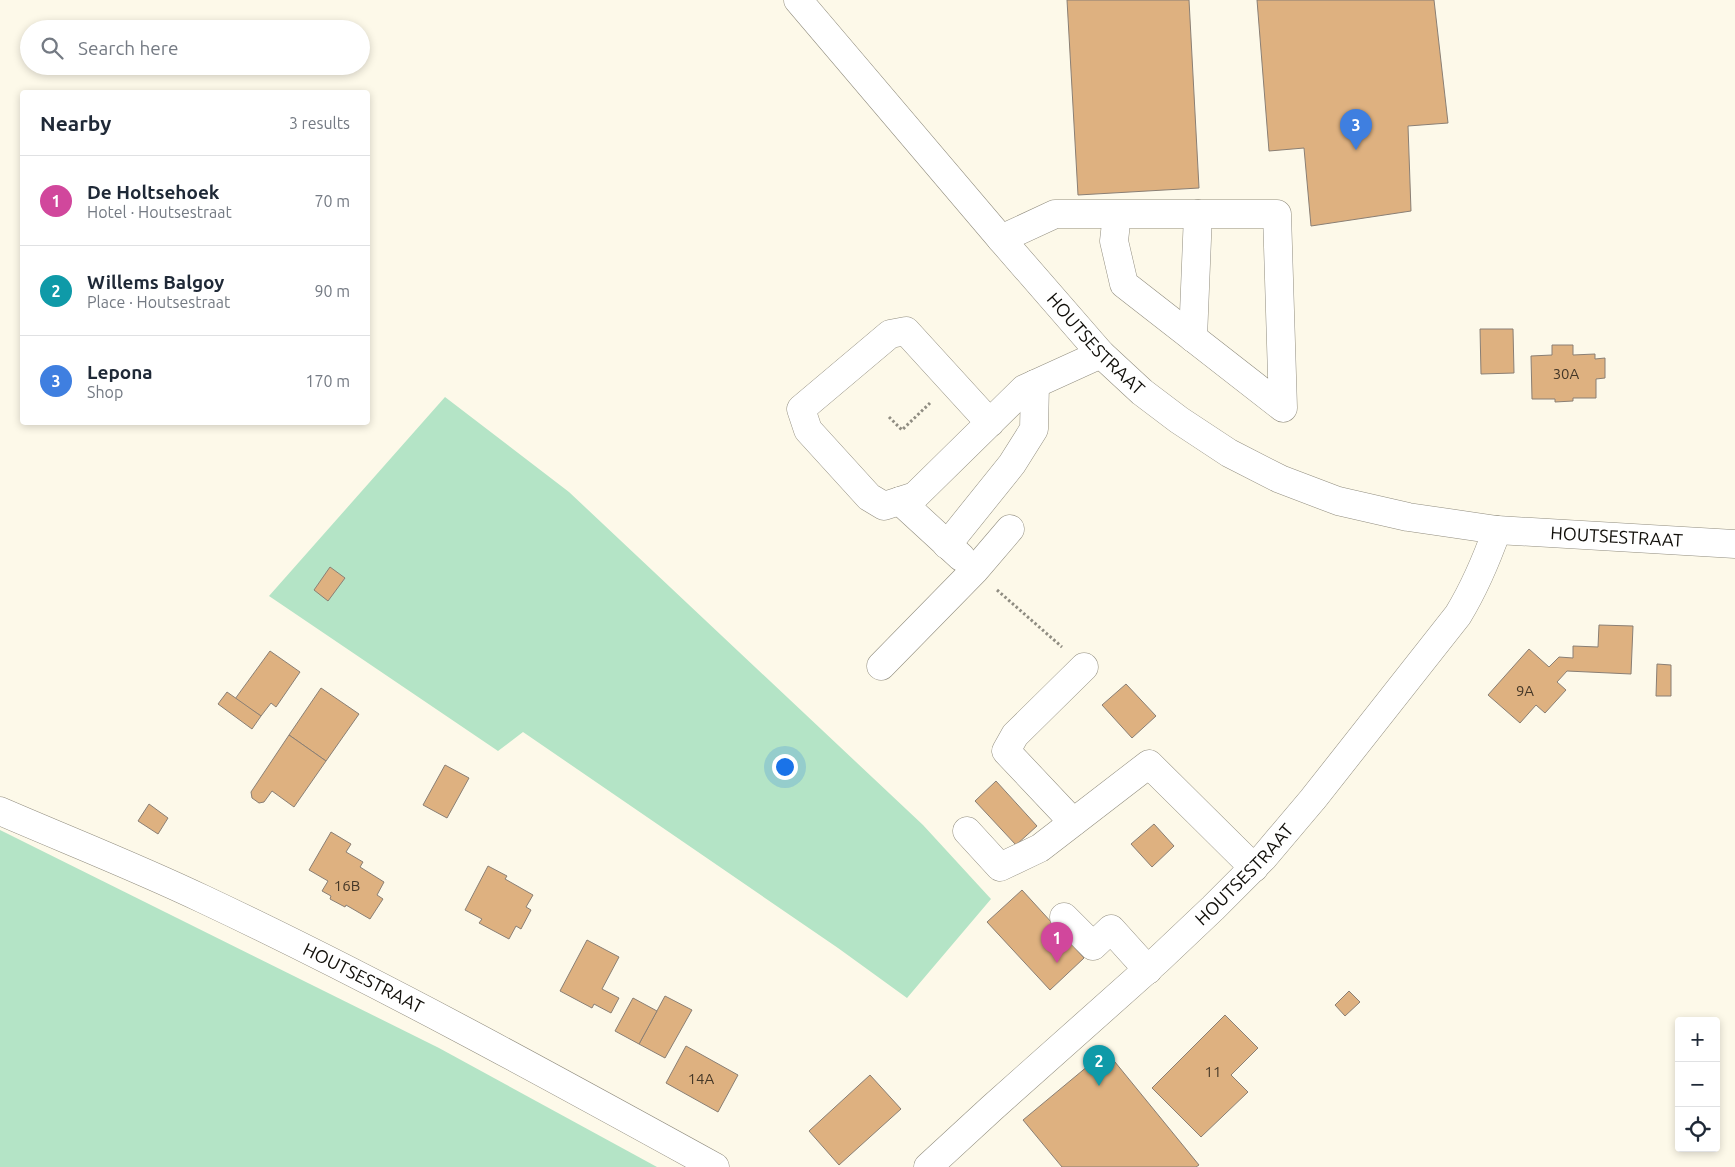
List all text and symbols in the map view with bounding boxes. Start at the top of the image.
search box [20,20,370,75]
icon: search [38,34,66,62]
text: Search here [78,37,178,59]
pin: 3 [1340,109,1372,150]
text: Nearby [40,111,111,135]
text: 3 results [289,114,350,132]
text: De Holtsehoek [87,181,220,203]
text: 1 [51,192,61,210]
text: 70 m [314,192,350,210]
text: Hotel · Houtsestraat [87,203,232,221]
text: Willems Balgoy [87,271,224,293]
text: 2 [51,282,61,300]
text: 90 m [314,282,350,300]
street label: HOUTSESTRAAT [1044,288,1149,398]
text: Place · Houtsestraat [87,293,230,311]
text: Lepona [87,361,153,383]
house number: 30A [1553,365,1580,382]
text: 3 [51,372,61,390]
text: 170 m [305,372,350,390]
text: Shop [87,383,123,401]
street label: HOUTSESTRAAT [1550,522,1683,550]
house number: 9A [1516,682,1534,699]
your location [772,754,798,780]
street label: HOUTSESTRAAT [1191,819,1297,929]
house number: 16B [334,877,360,894]
pin: 1 [1041,922,1073,963]
street label: HOUTSESTRAAT [300,938,427,1016]
map controls [1675,1017,1720,1152]
button: + [1675,1017,1720,1062]
pin: 2 [1083,1045,1115,1086]
button: − [1675,1062,1720,1107]
house number: 11 [1205,1063,1221,1080]
house number: 14A [688,1070,715,1087]
button: locate [1675,1107,1720,1152]

